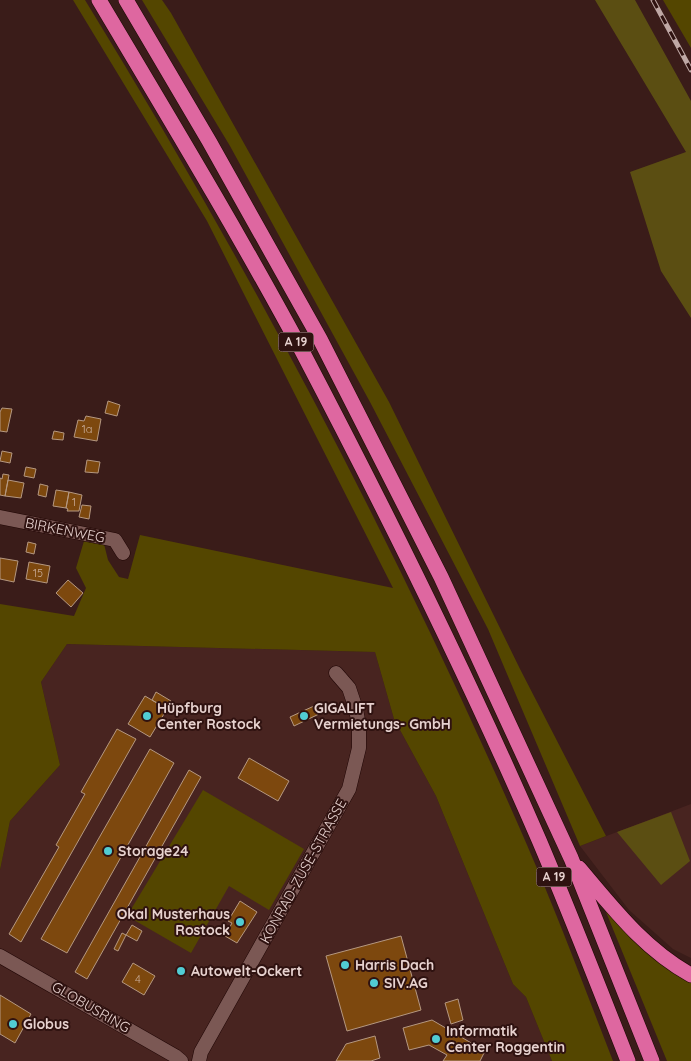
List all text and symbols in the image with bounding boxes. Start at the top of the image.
road number: A 19 [278,332,314,352]
house number: 1a [82,422,92,436]
house number: 1 [72,495,76,509]
street label: BIRKENWEG [24,513,106,547]
house number: 15 [33,566,43,580]
place label: Hüpfburg Center Rostock [157,699,261,733]
place label: GIGALIFT Vermietungs- GmbH [314,699,451,733]
marker: Hüpfburg Center Rostock [141,710,153,722]
marker: GIGALIFT Vermietungs- GmbH [298,710,310,722]
street label: KONRAD-ZUSE-STRASSE [256,796,350,946]
place label: Storage24 [118,842,189,860]
marker: Storage24 [102,845,114,857]
road number: A 19 [536,868,572,886]
place label: Okal Musterhaus Rostock [117,905,230,939]
marker: Okal Musterhaus Rostock [234,916,246,928]
place label: Harris Dach [355,956,434,974]
marker: Harris Dach [339,959,351,971]
place label: Autowelt-Ockert [191,962,302,980]
marker: Autowelt-Ockert [175,965,187,977]
house number: 4 [135,972,141,986]
place label: SIV.AG [384,974,428,992]
street label: GLOBUSRING [49,977,133,1037]
marker: SIV.AG [368,977,380,989]
place label: Globus [23,1015,69,1033]
marker: Globus [7,1018,19,1030]
place label: Informatik Center Roggentin [446,1022,565,1056]
marker: Informatik Center Roggentin [430,1033,442,1045]

